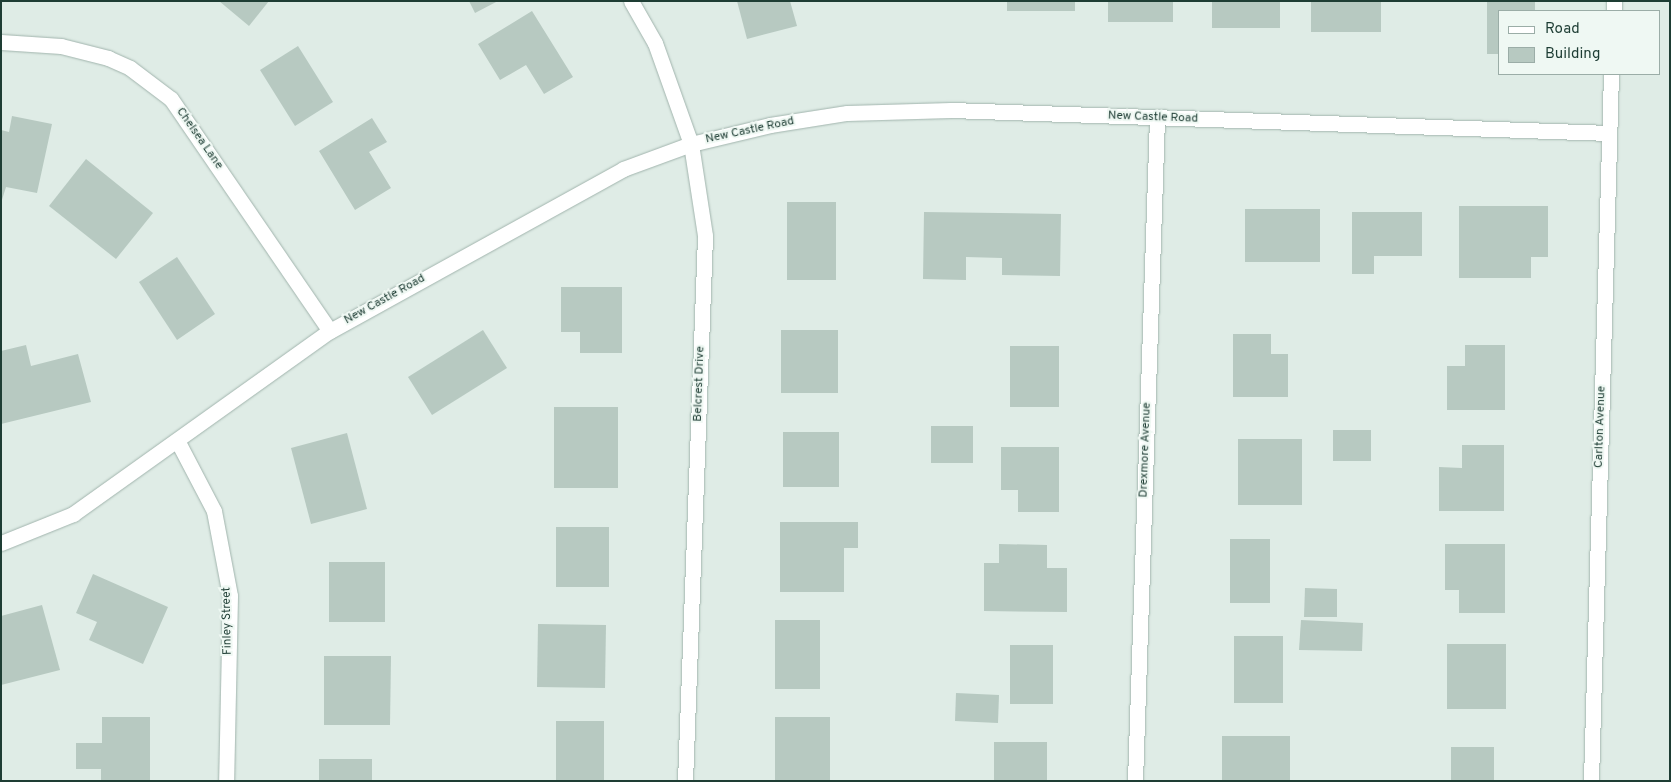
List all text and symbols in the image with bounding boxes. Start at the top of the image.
legend [1498,10,1661,75]
text: Road [1545,20,1580,39]
text: Building [1545,45,1600,64]
street label: Chelsea Lane [172,105,226,173]
street label: New Castle Road [1108,109,1198,127]
street label: New Castle Road [704,115,796,147]
street label: New Castle Road [342,272,428,328]
street label: Belcrest Drive [691,346,709,422]
street label: Carlton Avenue [1592,385,1610,469]
street label: Drexmore Avenue [1137,402,1155,498]
street label: Finley Street [220,587,236,655]

